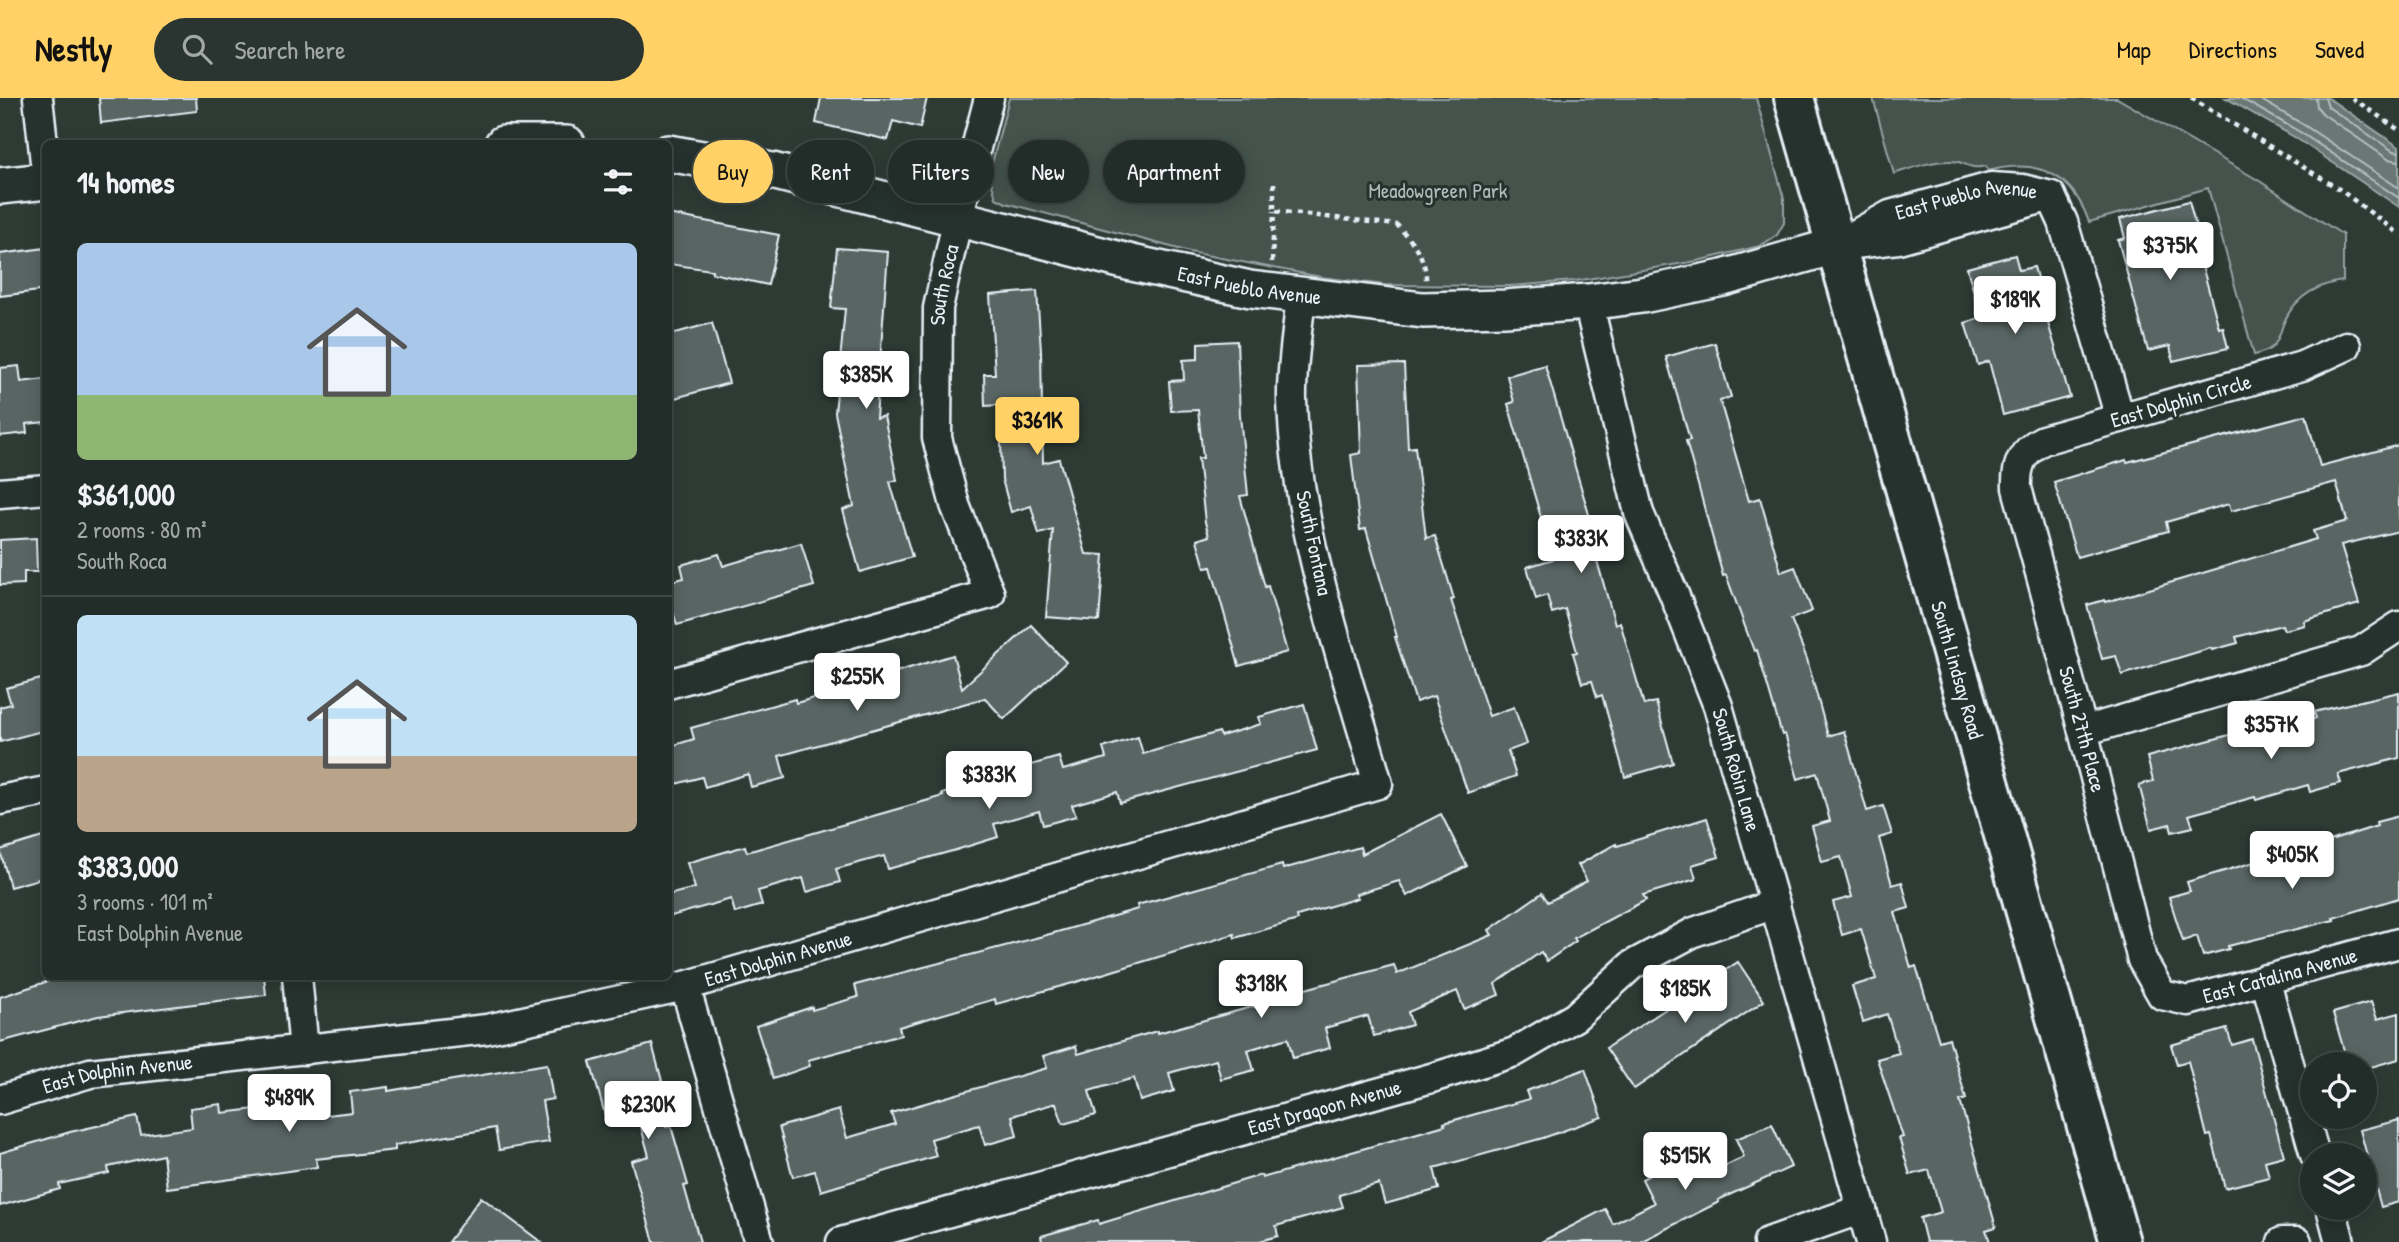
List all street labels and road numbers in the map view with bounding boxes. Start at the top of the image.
street label: East Pueblo Avenue [1892,172,2041,227]
street label: South Roca [923,242,966,325]
street label: East Pueblo Avenue [1175,259,1323,312]
street label: East Dolphin Circle [2107,367,2255,434]
street label: South Fontana [1289,488,1340,598]
street label: South Lindsay Road [1924,598,1991,742]
street label: South 27th Place [2052,663,2113,795]
street label: South Robin Lane [1705,705,1768,835]
street label: East Dolphin Avenue [701,923,855,994]
street label: East Catalina Avenue [2199,940,2361,1010]
street label: East Dolphin Avenue [39,1047,194,1100]
street label: East Dragoon Avenue [1245,1072,1405,1142]

